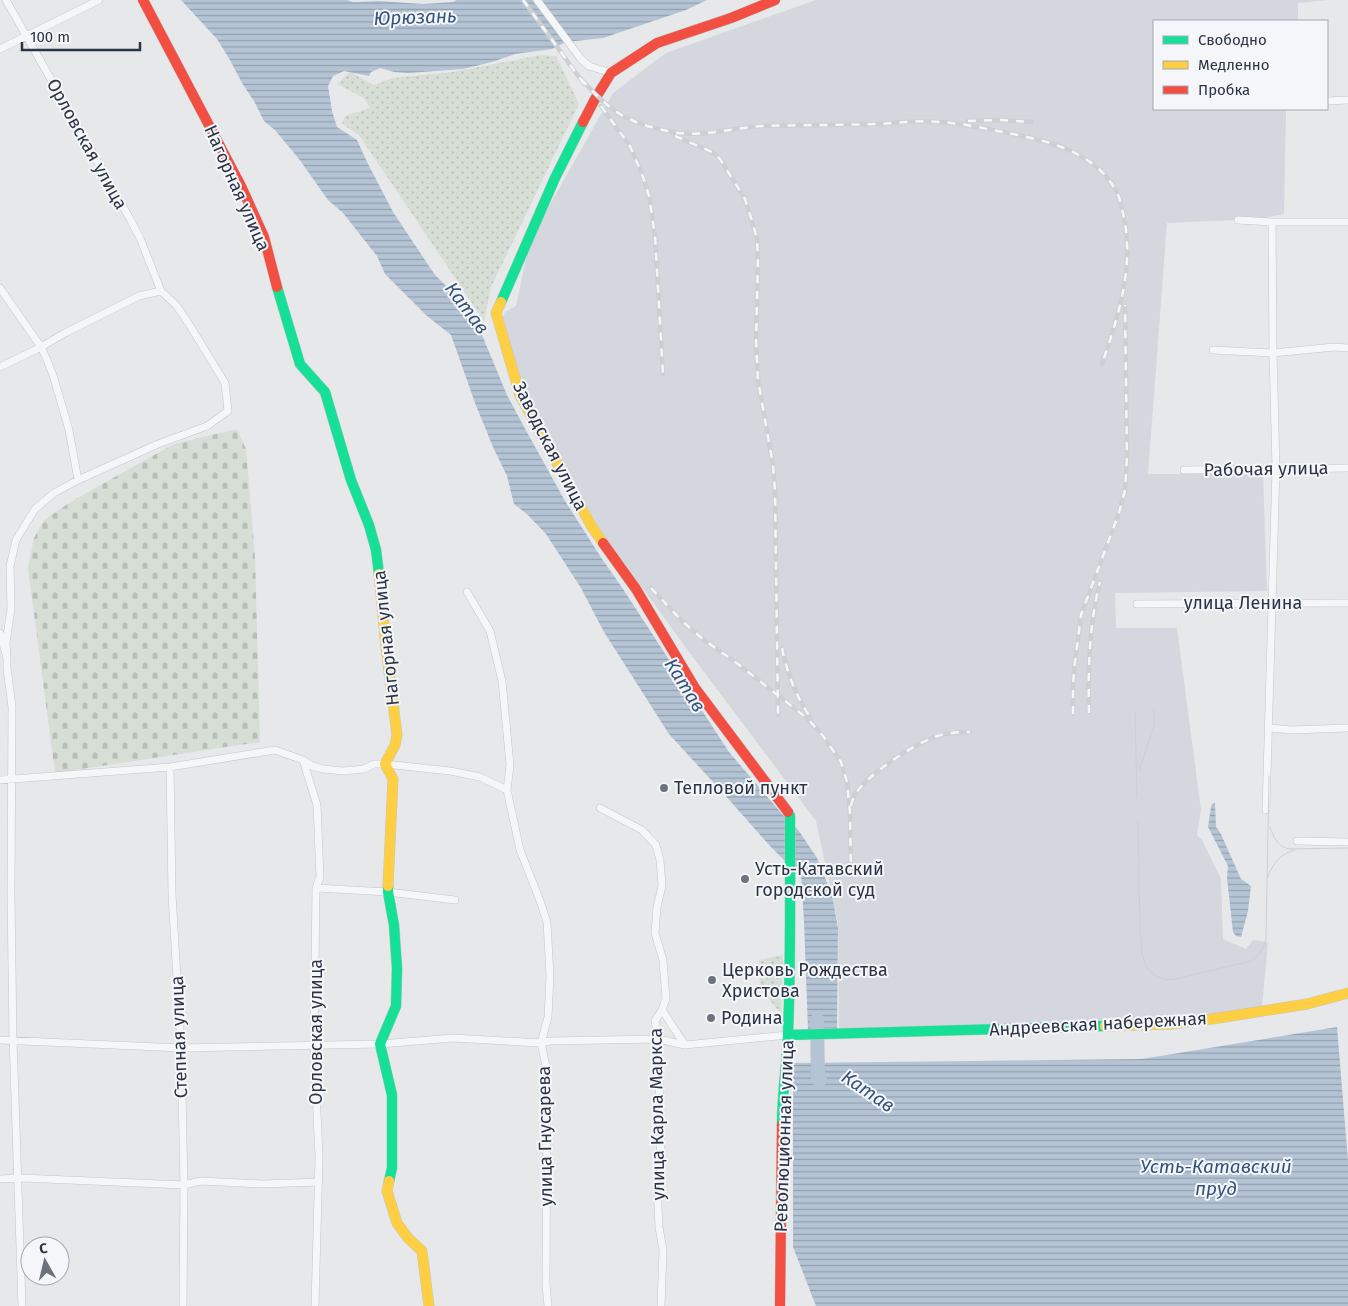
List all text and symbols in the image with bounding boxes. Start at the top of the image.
water label: Юрюзань [373,4,457,30]
scale bar [22,20,140,52]
legend [1153,20,1328,110]
text: 100 m [30,28,70,46]
text: Свободно [1198,31,1267,49]
text: Медленно [1198,56,1270,74]
street label: Орловская улица [42,75,132,213]
text: Пробка [1198,81,1250,99]
street label: Нагорная улица [199,121,275,255]
water label: Катав [440,278,494,338]
street label: Заводская улица [508,378,592,514]
street label: Рабочая улица [1203,457,1329,481]
street label: Нагорная улица [368,569,404,707]
street label: улица Ленина [1184,592,1302,614]
water label: Катав [660,654,710,716]
place label: Тепловой пункт [674,777,808,799]
marker: Тепловой пункт [658,782,670,794]
place label: Усть-Катавский городской суд [755,858,884,901]
marker: Усть-Катавский городской суд [739,873,751,885]
street label: Орловская улица [305,959,327,1105]
place label: Церковь Рождества Христова [722,959,888,1002]
marker: Церковь Рождества Христова [706,974,718,986]
street label: Степная улица [166,975,192,1099]
place label: Родина [721,1007,783,1029]
street label: Андреевская набережная [989,1007,1207,1041]
marker: Родина [705,1012,717,1024]
street label: улица Карла Маркса [644,1028,670,1200]
street label: Революционная улица [770,1039,798,1233]
water label: Катав [837,1065,899,1117]
street label: улица Гнусарева [533,1066,557,1206]
water label: Усть-Катавский пруд [1140,1155,1292,1200]
north arrow [20,1236,70,1286]
text: С [38,1240,48,1258]

